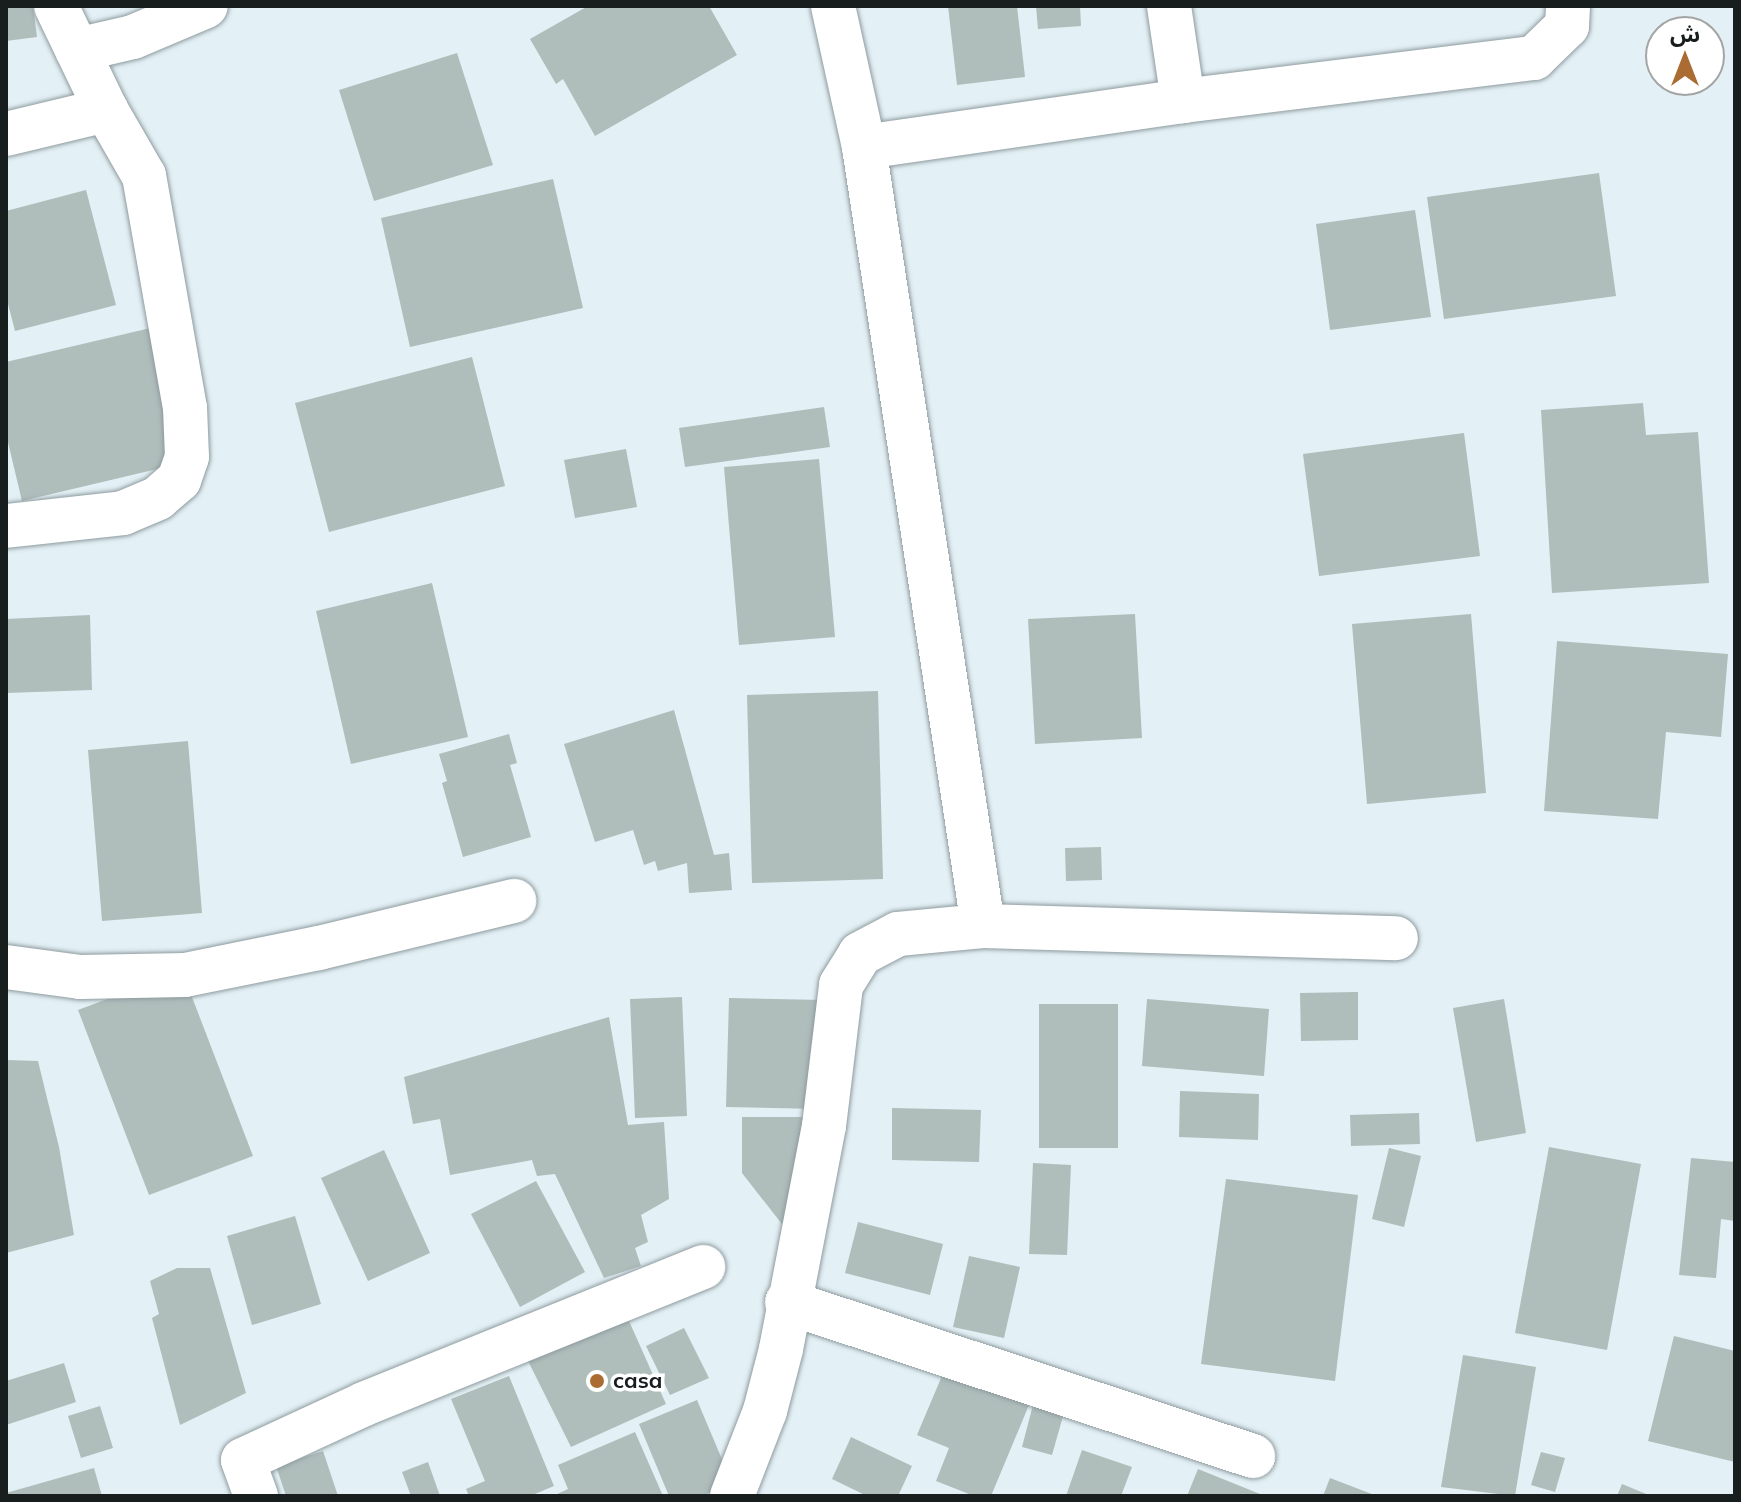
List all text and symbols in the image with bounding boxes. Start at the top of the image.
north arrow [1645,16,1725,96]
text: ش [1670,20,1700,48]
place label: casa [613,1368,662,1394]
marker: casa [588,1372,606,1390]

